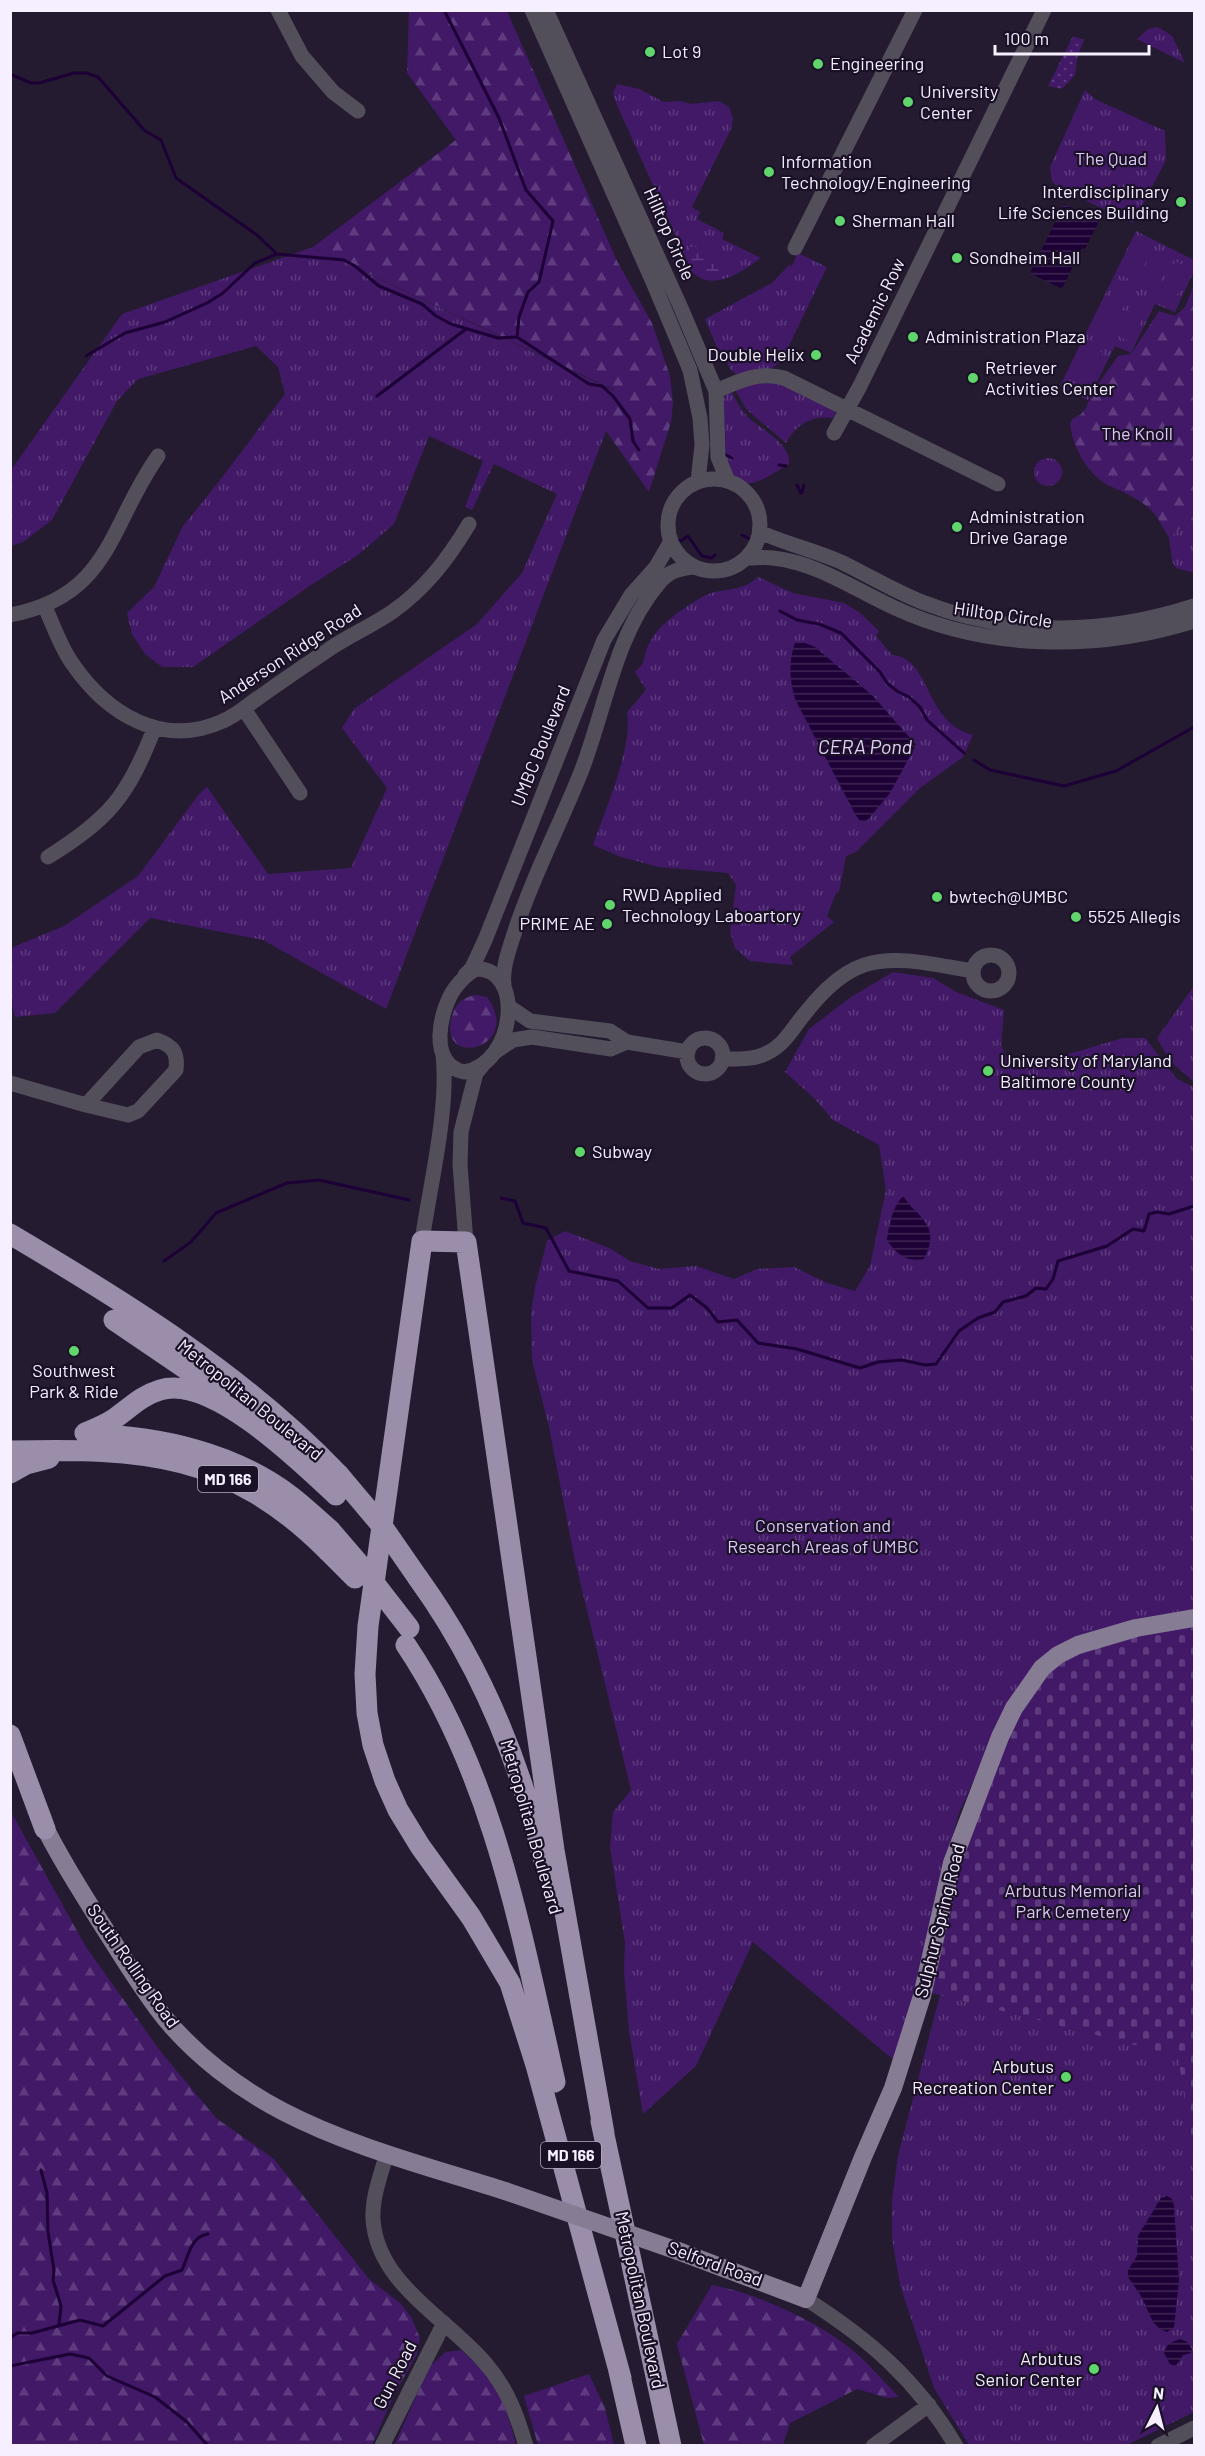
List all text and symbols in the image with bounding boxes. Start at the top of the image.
scale bar [995,18,1150,56]
text: 100 m [1004,27,1049,49]
place label: Lot 9 [662,40,701,62]
marker: Lot 9 [643,45,657,59]
place label: Engineering [830,52,924,74]
marker: Engineering [811,57,825,71]
place label: University Center [920,80,998,123]
marker: University Center [901,95,915,109]
park label: The Quad [1075,147,1147,169]
place label: Information Technology/Engineering [781,150,971,193]
marker: Information Technology/Engineering [762,165,776,179]
place label: Interdisciplinary Life Sciences Building [998,180,1169,223]
street label: Hilltop Circle [640,184,700,283]
marker: Interdisciplinary Life Sciences Building [1174,195,1188,209]
place label: Sherman Hall [852,209,955,231]
marker: Sherman Hall [833,214,847,228]
place label: Sondheim Hall [969,246,1080,268]
marker: Sondheim Hall [950,251,964,265]
street label: Academic Row [839,254,909,367]
place label: Administration Plaza [925,325,1086,347]
marker: Administration Plaza [906,330,920,344]
place label: Double Helix [708,343,804,365]
marker: Double Helix [809,348,823,362]
place label: Retriever Activities Center [985,356,1115,399]
marker: Retriever Activities Center [966,371,980,385]
park label: The Knoll [1101,422,1173,444]
place label: Administration Drive Garage [969,505,1085,548]
marker: Administration Drive Garage [950,520,964,534]
street label: Hilltop Circle [952,596,1054,632]
street label: Anderson Ridge Road [214,599,365,708]
street label: UMBC Boulevard [506,682,574,809]
water label: CERA Pond [818,734,913,758]
place label: RWD Applied Technology Laboartory [622,883,801,926]
place label: bwtech@UMBC [949,885,1068,907]
marker: bwtech@UMBC [930,890,944,904]
marker: RWD Applied Technology Laboartory [603,898,617,912]
place label: 5525 Allegis [1088,905,1181,927]
marker: 5525 Allegis [1069,910,1083,924]
place label: PRIME AE [519,912,595,934]
marker: PRIME AE [600,917,614,931]
place label: University of Maryland Baltimore County [1000,1049,1172,1092]
marker: University of Maryland Baltimore County [981,1064,995,1078]
place label: Subway [592,1140,652,1162]
marker: Subway [573,1145,587,1159]
street label: Metropolitan Boulevard [174,1334,328,1465]
marker: Southwest Park & Ride [67,1344,81,1358]
place label: Southwest Park & Ride [29,1359,119,1402]
road number: MD 166 [198,1466,258,1492]
park label: Conservation and Research Areas of UMBC [727,1514,919,1557]
street label: Metropolitan Boulevard [496,1737,567,1917]
street label: Sulphur Spring Road [909,1841,969,2000]
park label: Arbutus Memorial Park Cemetery [1005,1879,1141,1922]
street label: South Rolling Road [83,1899,185,2032]
place label: Arbutus Recreation Center [912,2055,1054,2098]
marker: Arbutus Recreation Center [1059,2070,1073,2084]
road number: MD 166 [541,2142,601,2168]
street label: Metropolitan Boulevard [611,2209,671,2390]
street label: Selford Road [665,2236,766,2290]
street label: Gun Road [368,2337,421,2412]
place label: Arbutus Senior Center [975,2347,1082,2390]
marker: Arbutus Senior Center [1087,2362,1101,2376]
north arrow [1127,2378,1187,2438]
text: N [1152,2383,1165,2403]

